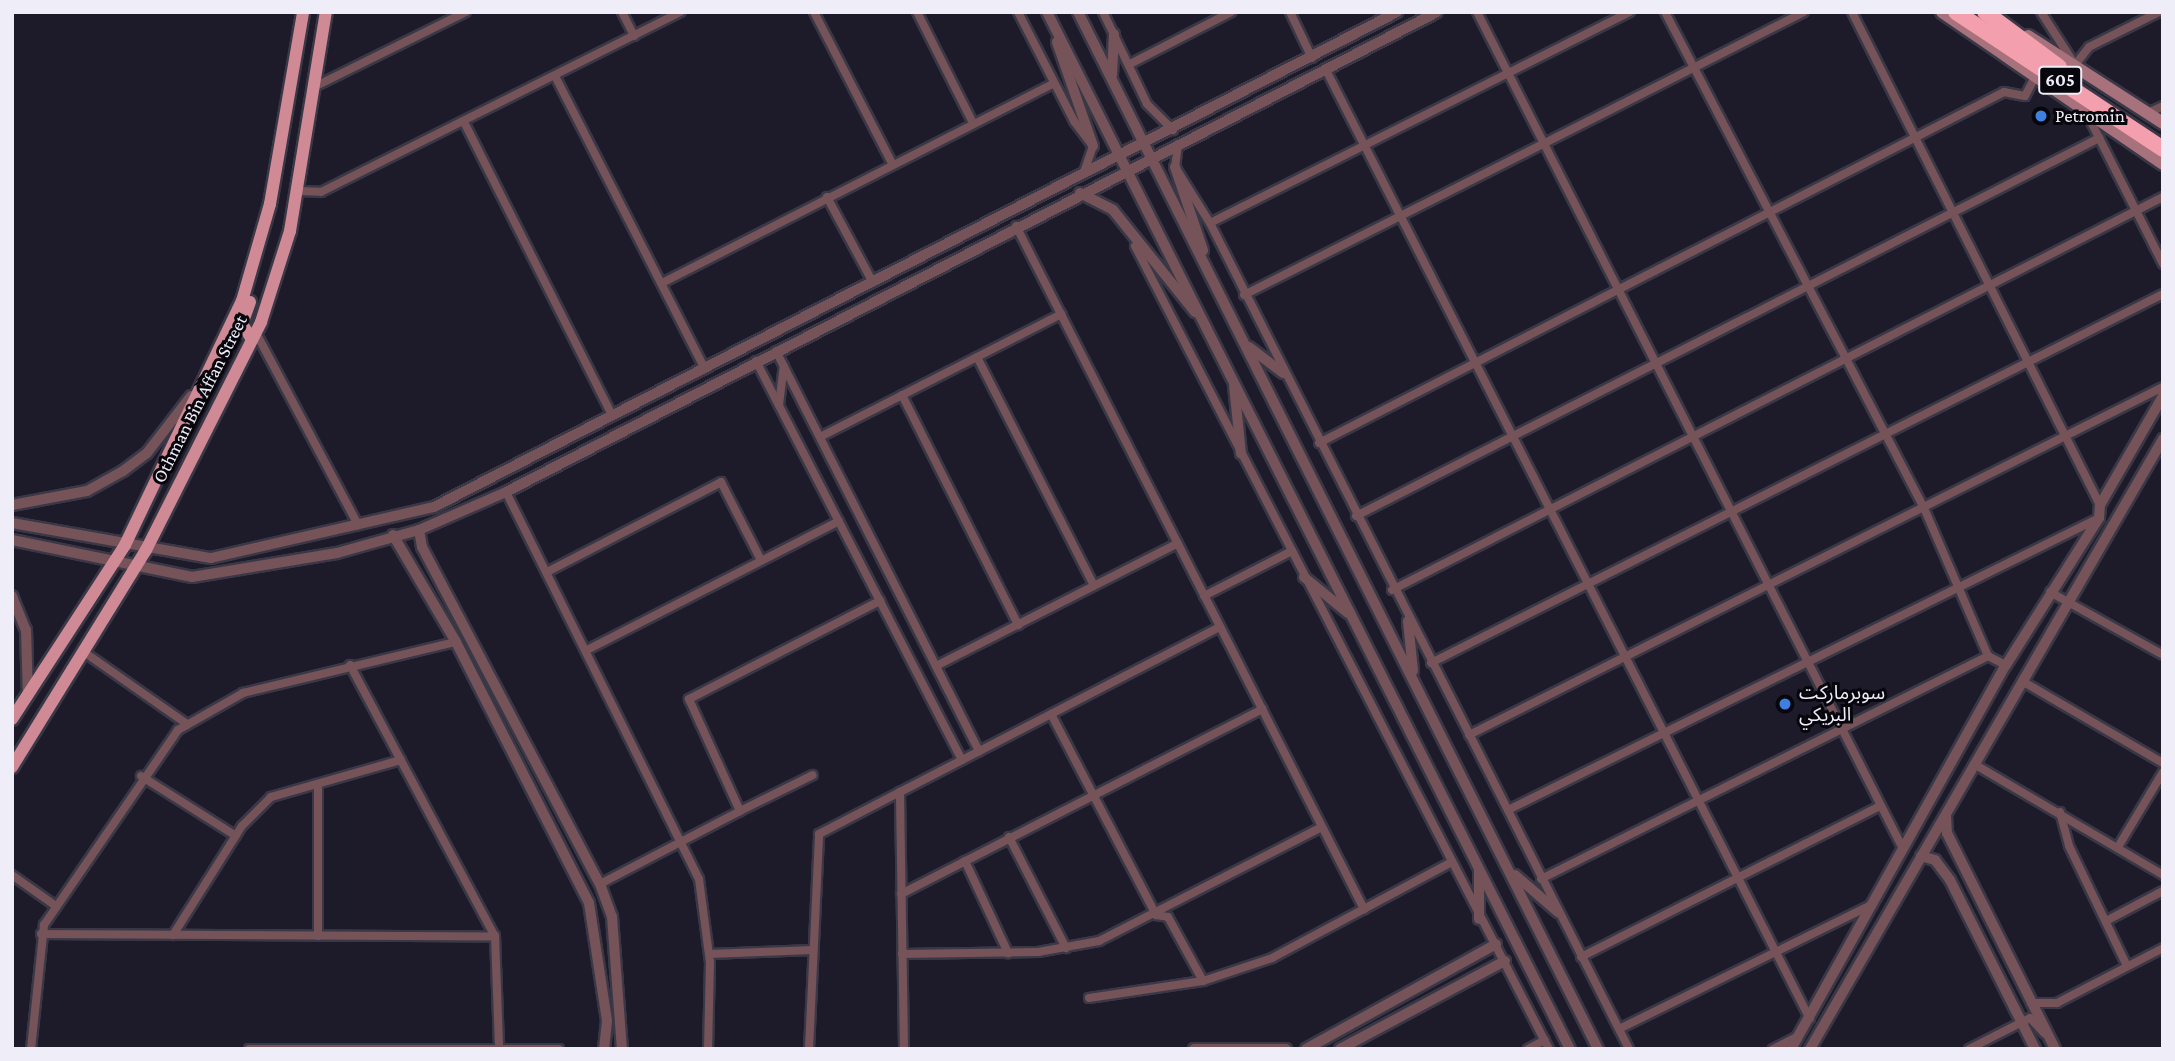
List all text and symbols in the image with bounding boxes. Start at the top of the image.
road number: 605 [2037,66,2083,94]
place label: Petromin [2055,105,2125,127]
marker: Petromin [2033,108,2049,124]
street label: Othman Bin Affan Street [148,311,252,487]
place label: سوبرماركت البريكي [1799,682,1885,726]
marker: سوبرماركت البريكي [1777,696,1793,712]

